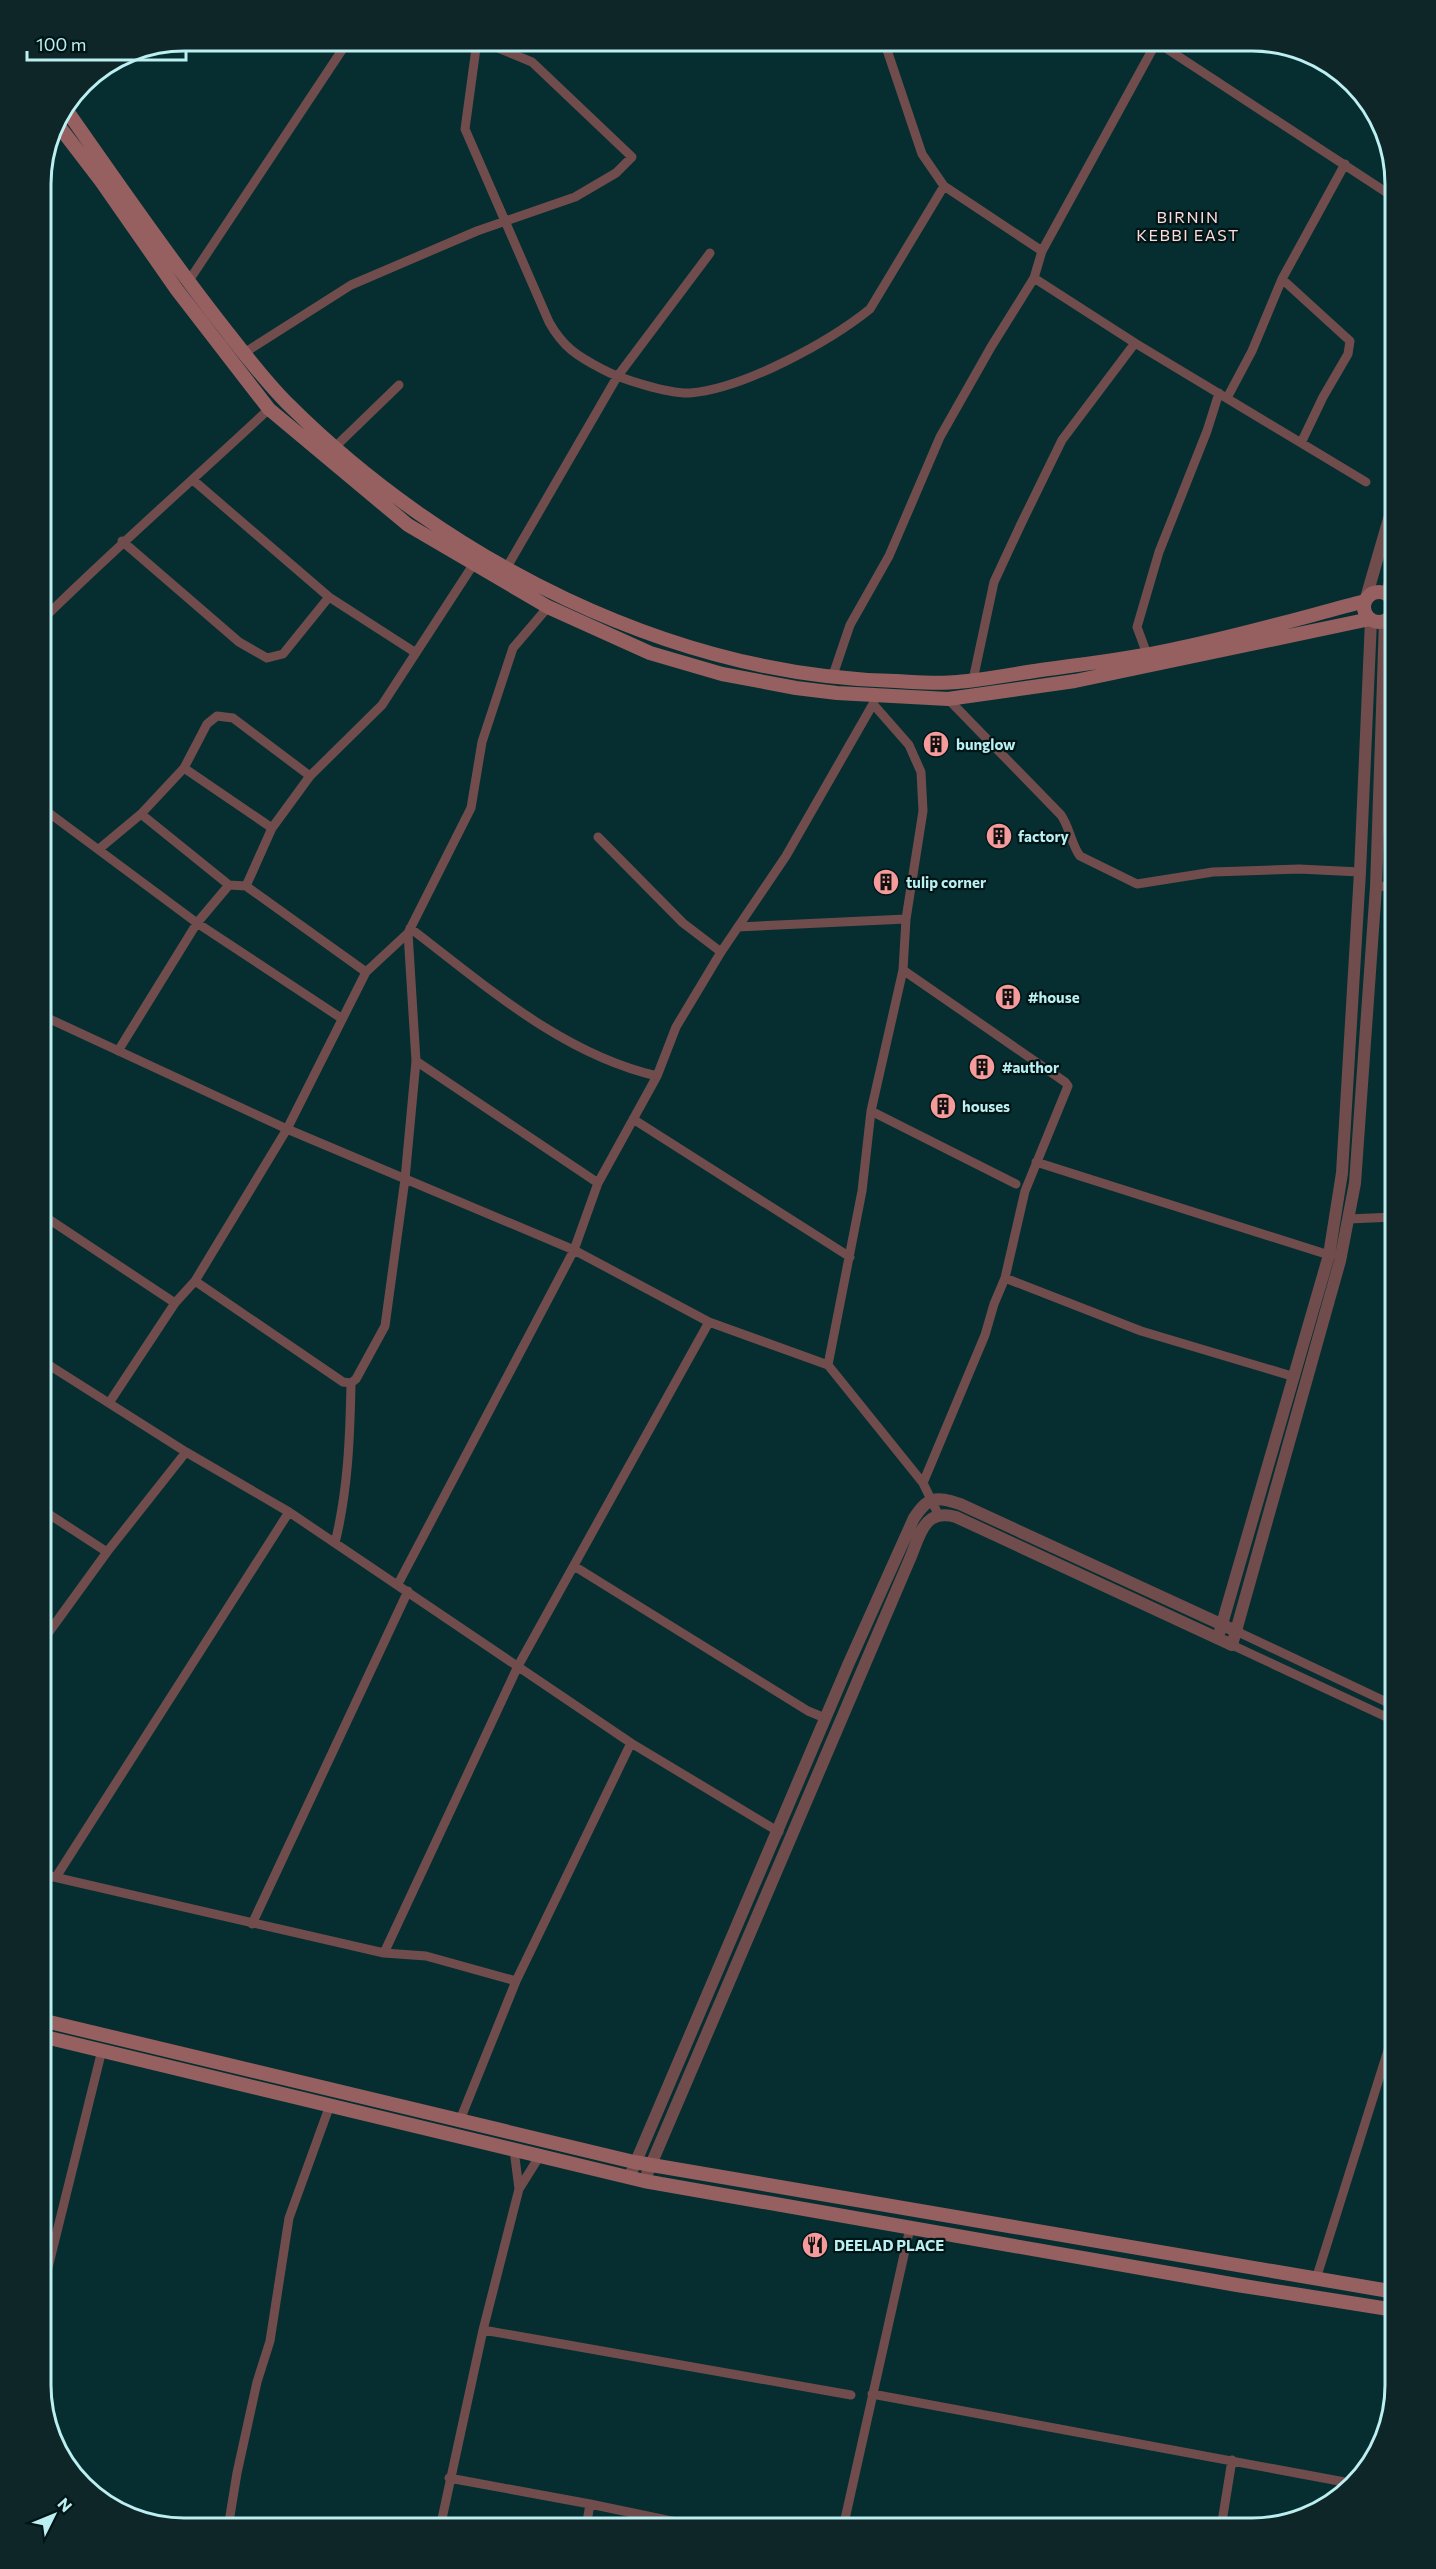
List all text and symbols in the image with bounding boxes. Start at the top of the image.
scale bar [27,24,186,62]
text: 100 m [36,33,86,55]
district label: BIRNIN KEBBI EAST [1136,207,1240,244]
building icon: bunglow [921,729,951,759]
place label: bunglow [956,735,1016,753]
building icon: factory [984,821,1014,851]
place label: factory [1018,827,1070,845]
building icon: tulip corner [871,867,901,897]
place label: tulip corner [906,873,986,891]
building icon: #house [993,982,1023,1012]
place label: #house [1028,988,1080,1006]
building icon: #author [967,1052,997,1082]
place label: #author [1002,1058,1059,1076]
building icon: houses [928,1091,958,1121]
place label: houses [962,1097,1010,1115]
restaurant icon: DEELAD PLACE [800,2230,830,2260]
place label: DEELAD PLACE [834,2236,944,2254]
north arrow [24,2485,84,2545]
text: N [54,2494,76,2515]

